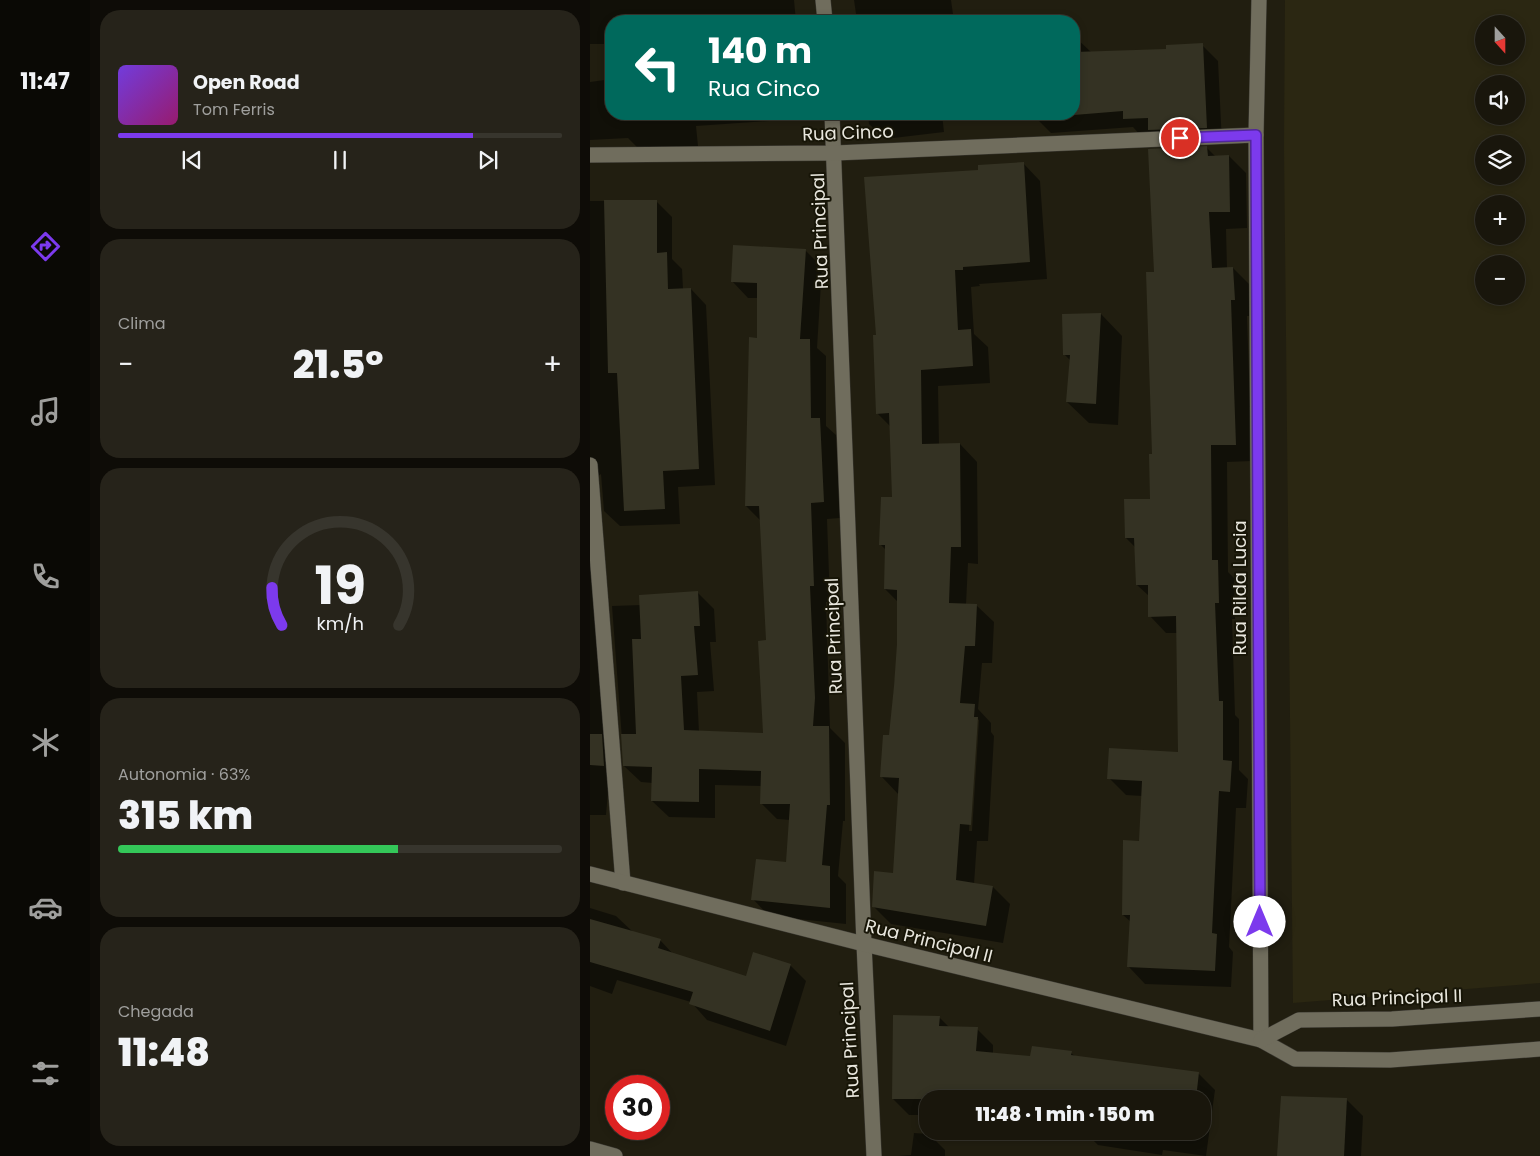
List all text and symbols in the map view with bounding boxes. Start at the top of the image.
north arrow [1475,15,1525,65]
map controls [1475,15,1525,305]
text: 140 m [708,26,812,75]
icon: left [625,35,690,100]
text: 11:47 [20,66,70,97]
text: Open Road [193,69,300,96]
text: Rua Cinco [708,73,820,104]
button: sound [1475,75,1525,125]
text: Tom Ferris [193,98,275,121]
pin [1159,117,1201,159]
street label: Rua Cinco [802,118,894,147]
icon: arrive [1166,124,1194,152]
button: layers [1475,135,1525,185]
icon: previous [178,146,206,174]
icon: pause [326,146,354,174]
icon: next [474,146,502,174]
street label: Rua Principal [805,172,834,290]
button: + [1475,195,1525,245]
icon: directions [28,229,63,264]
button: − [1475,255,1525,305]
text: Clima [118,312,166,335]
text: 21.5° [293,338,384,391]
text: − [118,345,133,384]
text: + [543,345,562,384]
icon: music [28,394,63,429]
street label: Rua Rilda Lucia [1227,520,1252,656]
text: 19 [314,549,366,622]
icon: phone [28,559,63,594]
street label: Rua Principal [819,577,848,695]
text: km/h [316,611,364,636]
icon: climate [28,725,63,760]
text: Autonomia · 63% [118,763,250,786]
text: 315 km [118,789,253,842]
icon: car [28,890,63,925]
position arrow [1233,895,1285,947]
street label: Rua Principal II [863,913,995,968]
street label: Rua Principal [834,981,865,1099]
street label: Rua Principal II [1331,983,1463,1012]
text: Chegada [118,1000,194,1023]
text: 11:48 [118,1026,210,1079]
icon: filters [28,1056,63,1091]
speed limit sign: 30 [605,1075,670,1140]
text: 11:48 · 1 min · 150 m [975,1101,1155,1128]

